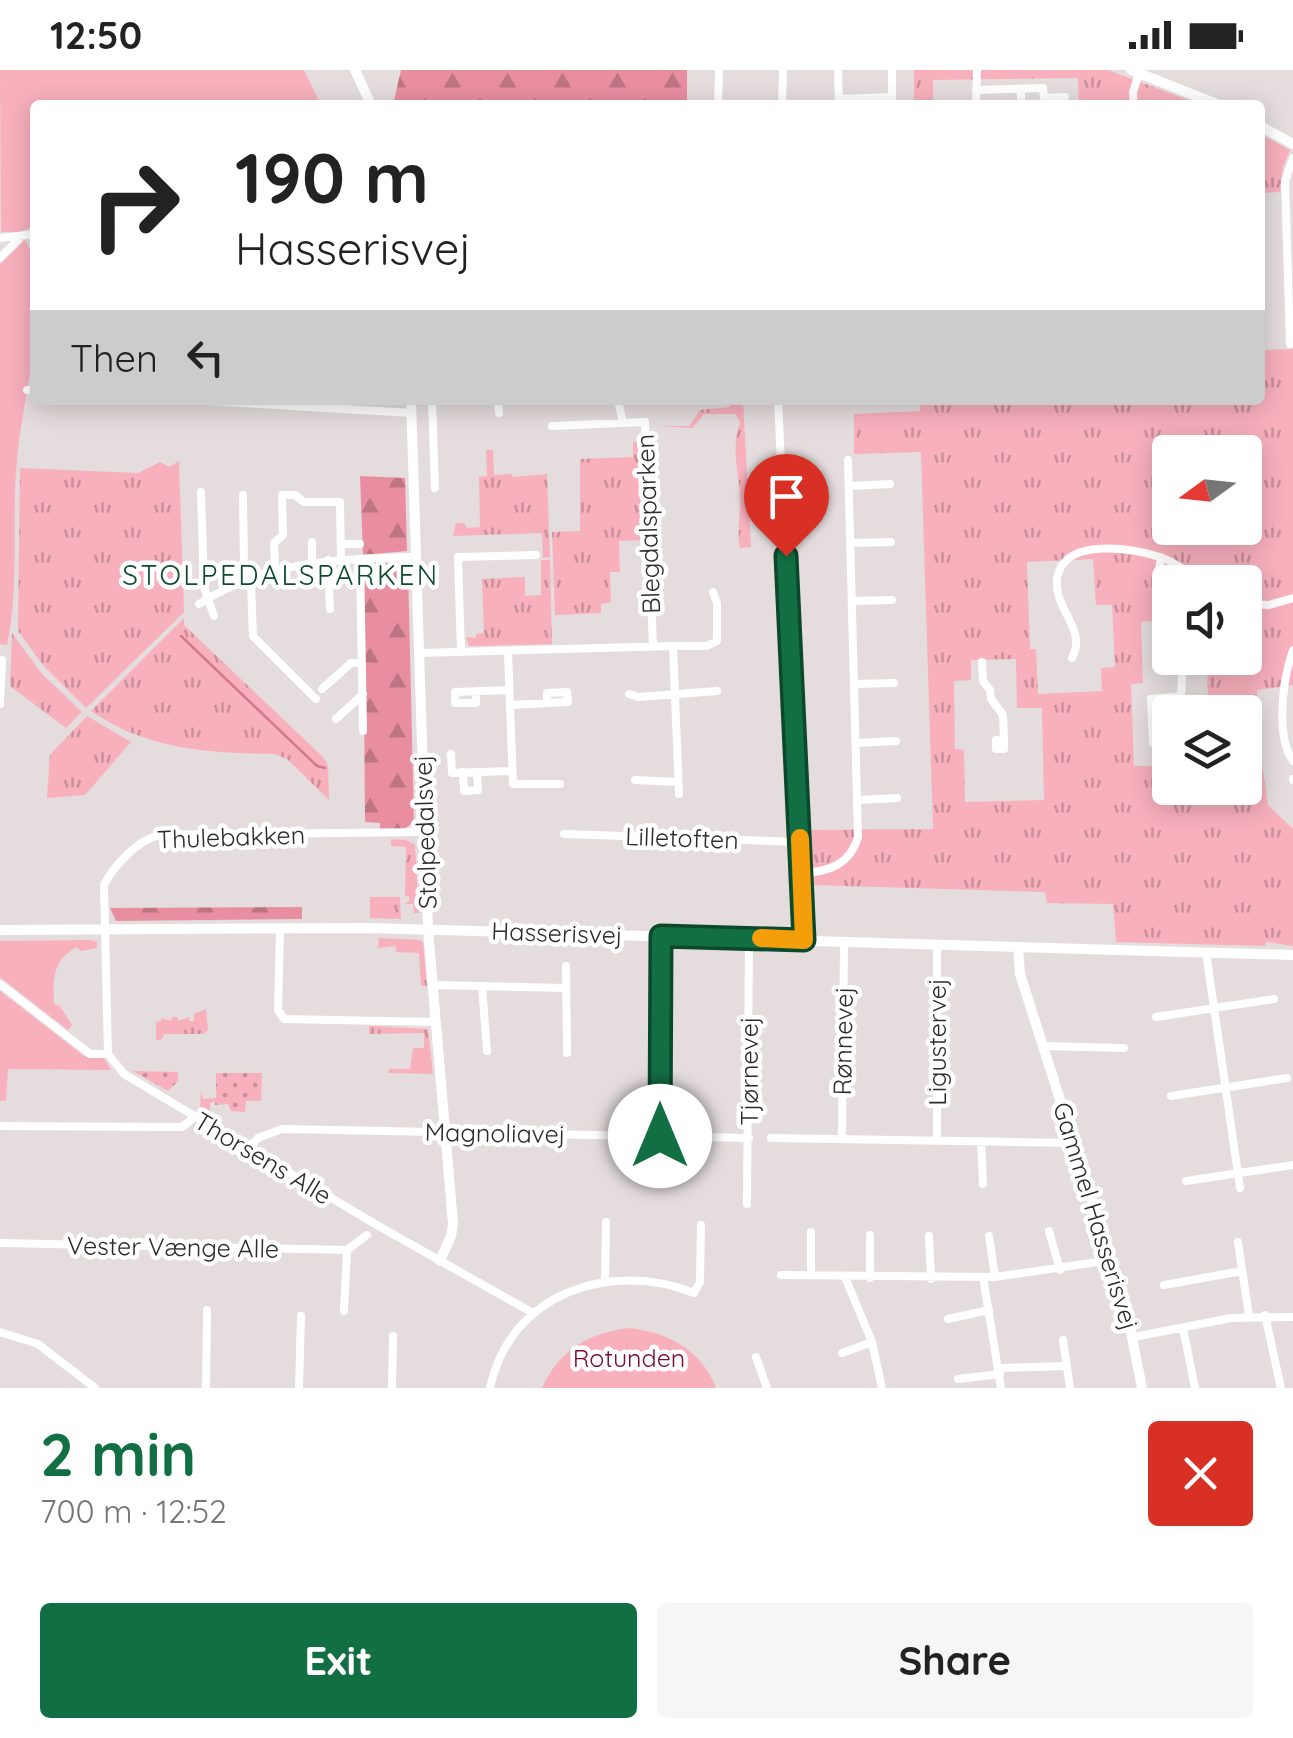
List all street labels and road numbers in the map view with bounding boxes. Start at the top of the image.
street label: Blegdalsparken [629,434,666,614]
street label: Stolpedalsvej [406,754,443,910]
street label: Thulebakken [156,818,306,855]
street label: Lilletoften [625,820,739,855]
street label: Hasserisvej [491,915,623,950]
street label: Ligustervej [921,978,952,1106]
street label: Rønnevej [826,986,859,1096]
street label: Tjørnevej [733,1016,764,1126]
street label: Gammel Hasserisvej [1047,1098,1146,1334]
street label: Thorsens Alle [189,1105,337,1211]
street label: Magnoliavej [424,1116,566,1149]
street label: Vester Vænge Alle [67,1229,279,1264]

